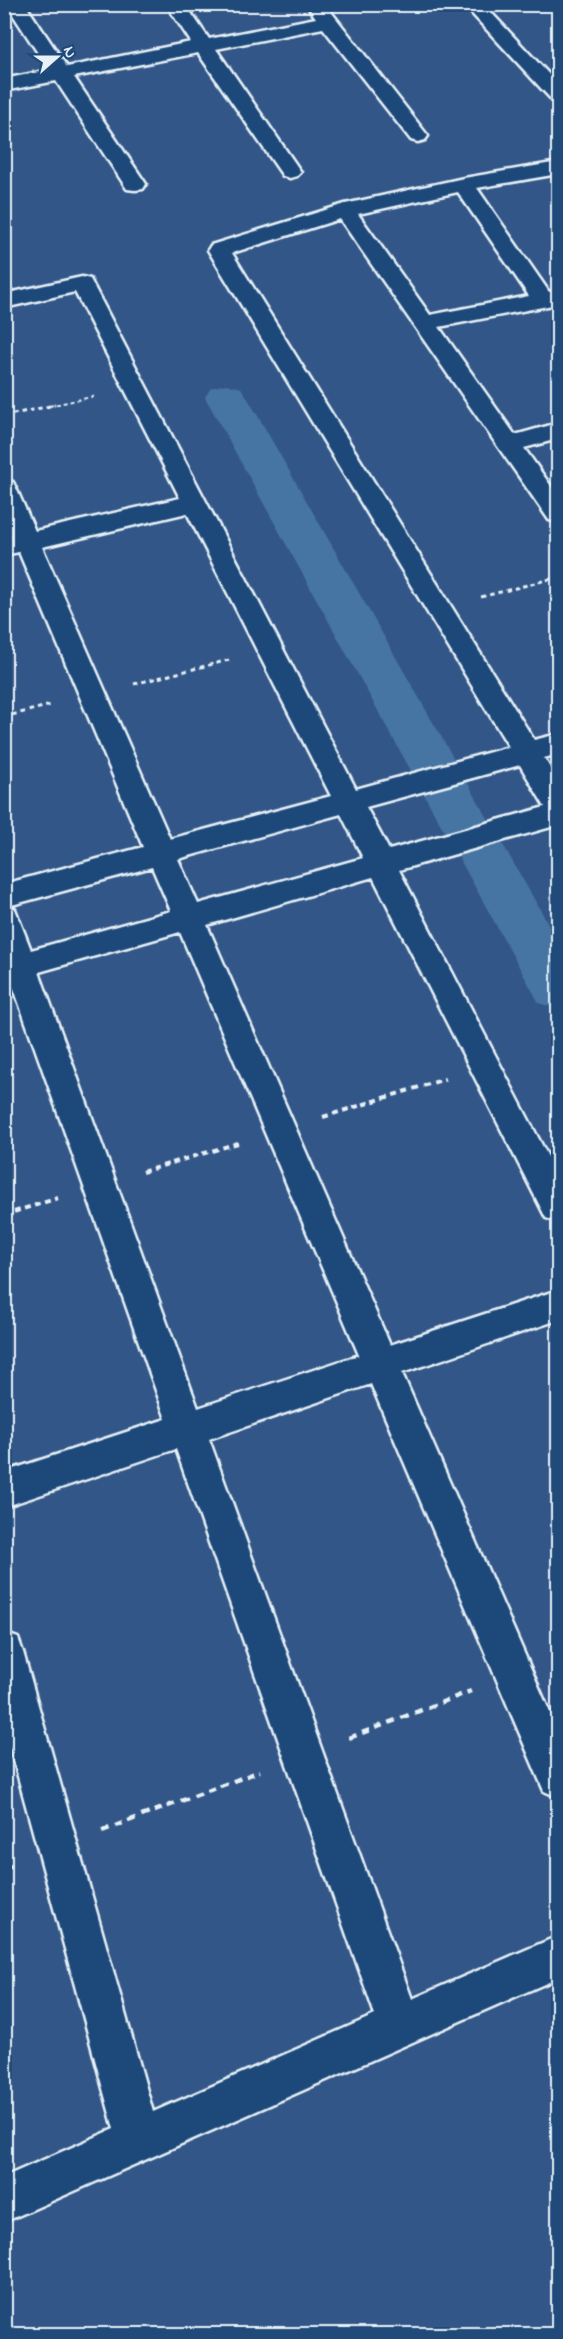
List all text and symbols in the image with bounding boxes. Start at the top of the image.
north arrow [27,27,87,87]
text: N [56,43,82,62]

